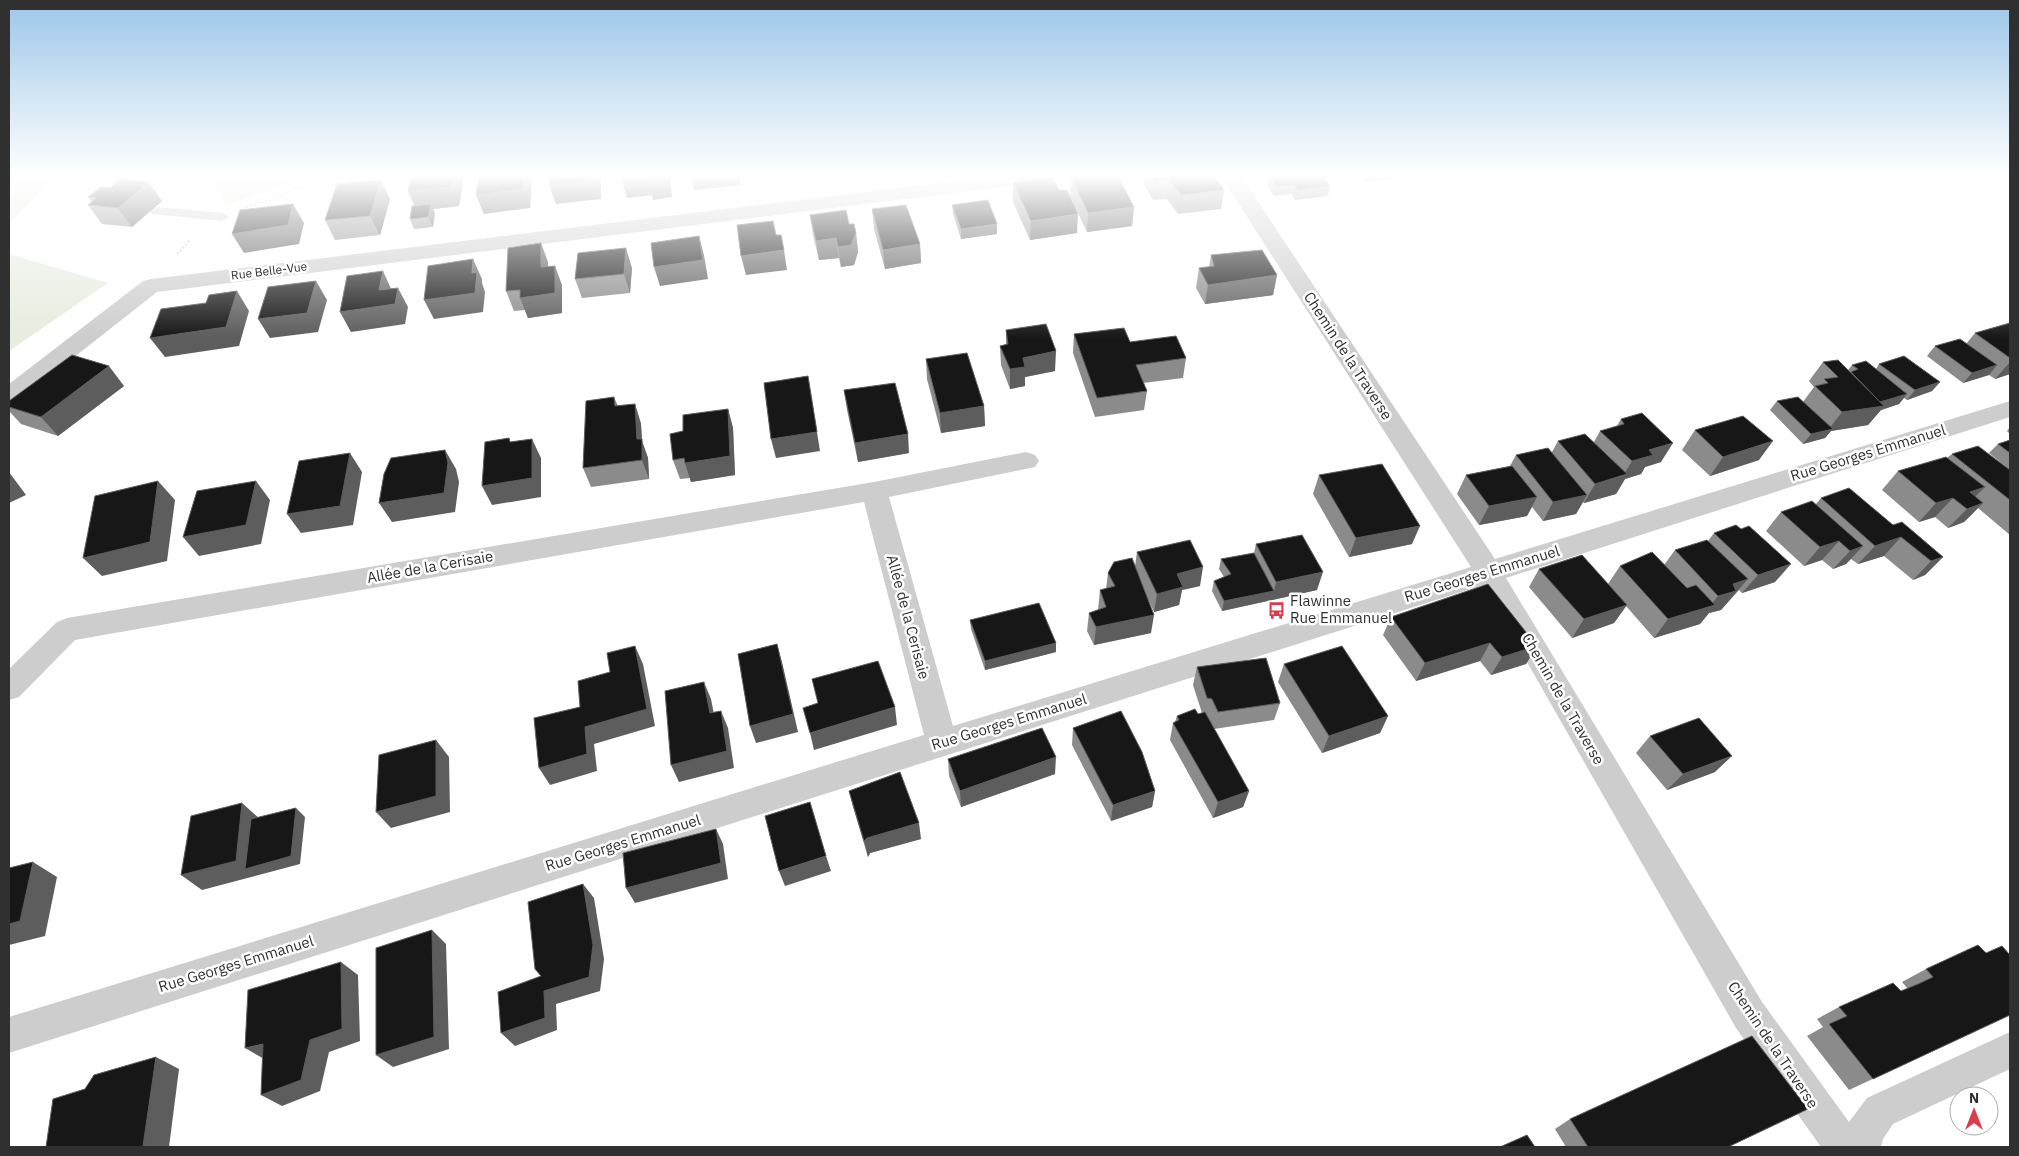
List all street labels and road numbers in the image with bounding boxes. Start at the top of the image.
street label: Rue Belle-Vue [230,258,308,283]
street label: Chemin de la Traverse [1300,288,1397,423]
street label: Rue Georges Emmanuel [1788,420,1948,485]
street label: Rue Georges Emmanuel [1402,541,1562,606]
street label: Allée de la Cerisaie [365,546,495,587]
street label: Allée de la Cerisaie [883,553,934,681]
street label: Chemin de la Traverse [1518,630,1609,768]
street label: Rue Georges Emmanuel [929,689,1089,754]
street label: Rue Georges Emmanuel [543,810,703,875]
street label: Rue Georges Emmanuel [156,931,316,996]
street label: Chemin de la Traverse [1724,978,1823,1112]

